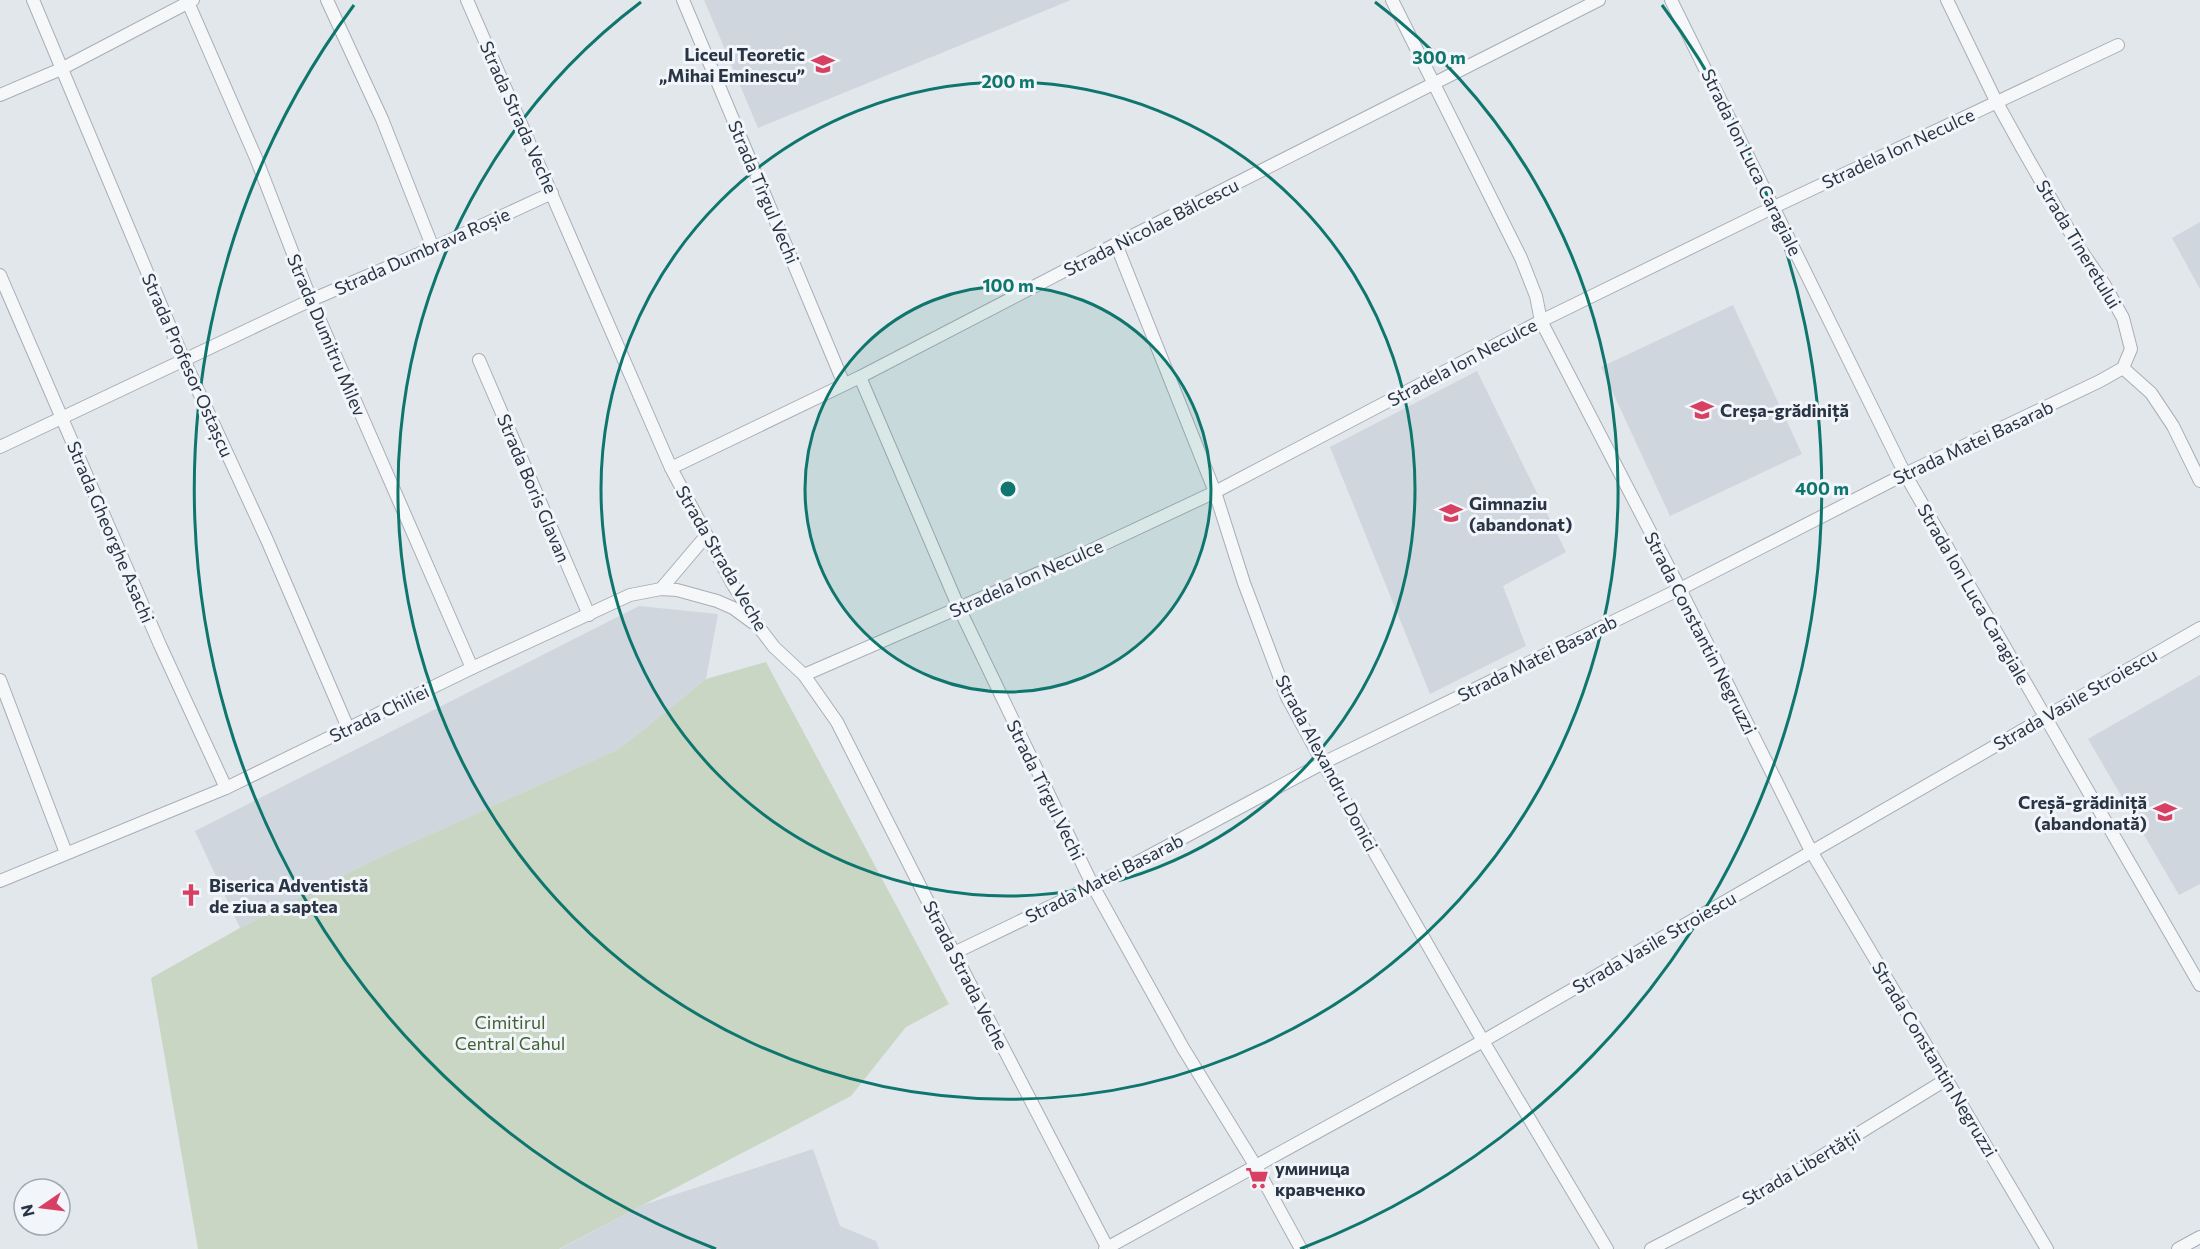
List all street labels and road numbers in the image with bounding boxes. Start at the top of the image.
street label: Strada Strada Veche [476,38,562,196]
street label: Strada Ion Luca Caragiale [1697,65,1807,259]
street label: Stradela Ion Neculce [1818,103,1978,193]
street label: Strada Tîrgul Vechi [724,117,804,267]
street label: Strada Nicolae Bălcescu [1060,173,1242,281]
street label: Strada Tineretului [2032,176,2126,312]
street label: Strada Dumbrava Roșie [331,202,513,301]
street label: Strada Dumitru Milev [283,251,371,419]
street label: Strada Profesor Ostașcu [137,270,238,461]
street label: Stradela Ion Neculce [1384,313,1540,411]
street label: Strada Matei Basarab [1889,395,2057,489]
street label: Strada Boris Glavan [493,411,575,565]
street label: Strada Gheorghe Asachi [63,438,159,626]
street label: Strada Strada Veche [671,481,773,635]
street label: Strada Ion Luca Caragiale [1913,500,2035,688]
street label: Strada Constantin Negruzzi [1640,528,1762,738]
street label: Stradela Ion Neculce [946,534,1106,622]
street label: Strada Matei Basarab [1454,610,1620,706]
street label: Strada Vasile Stroiescu [1989,643,2161,755]
street label: Strada Alexandru Donici [1271,671,1383,855]
street label: Strada Chiliei [326,679,432,747]
street label: Strada Tîrgul Vechi [1002,716,1090,864]
street label: Strada Matei Basarab [1021,829,1187,927]
street label: Strada Vasile Stroiescu [1568,886,1740,998]
street label: Strada Strada Veche [919,897,1013,1053]
street label: Strada Constantin Negruzzi [1868,957,2002,1161]
street label: Strada Libertății [1738,1124,1865,1211]

